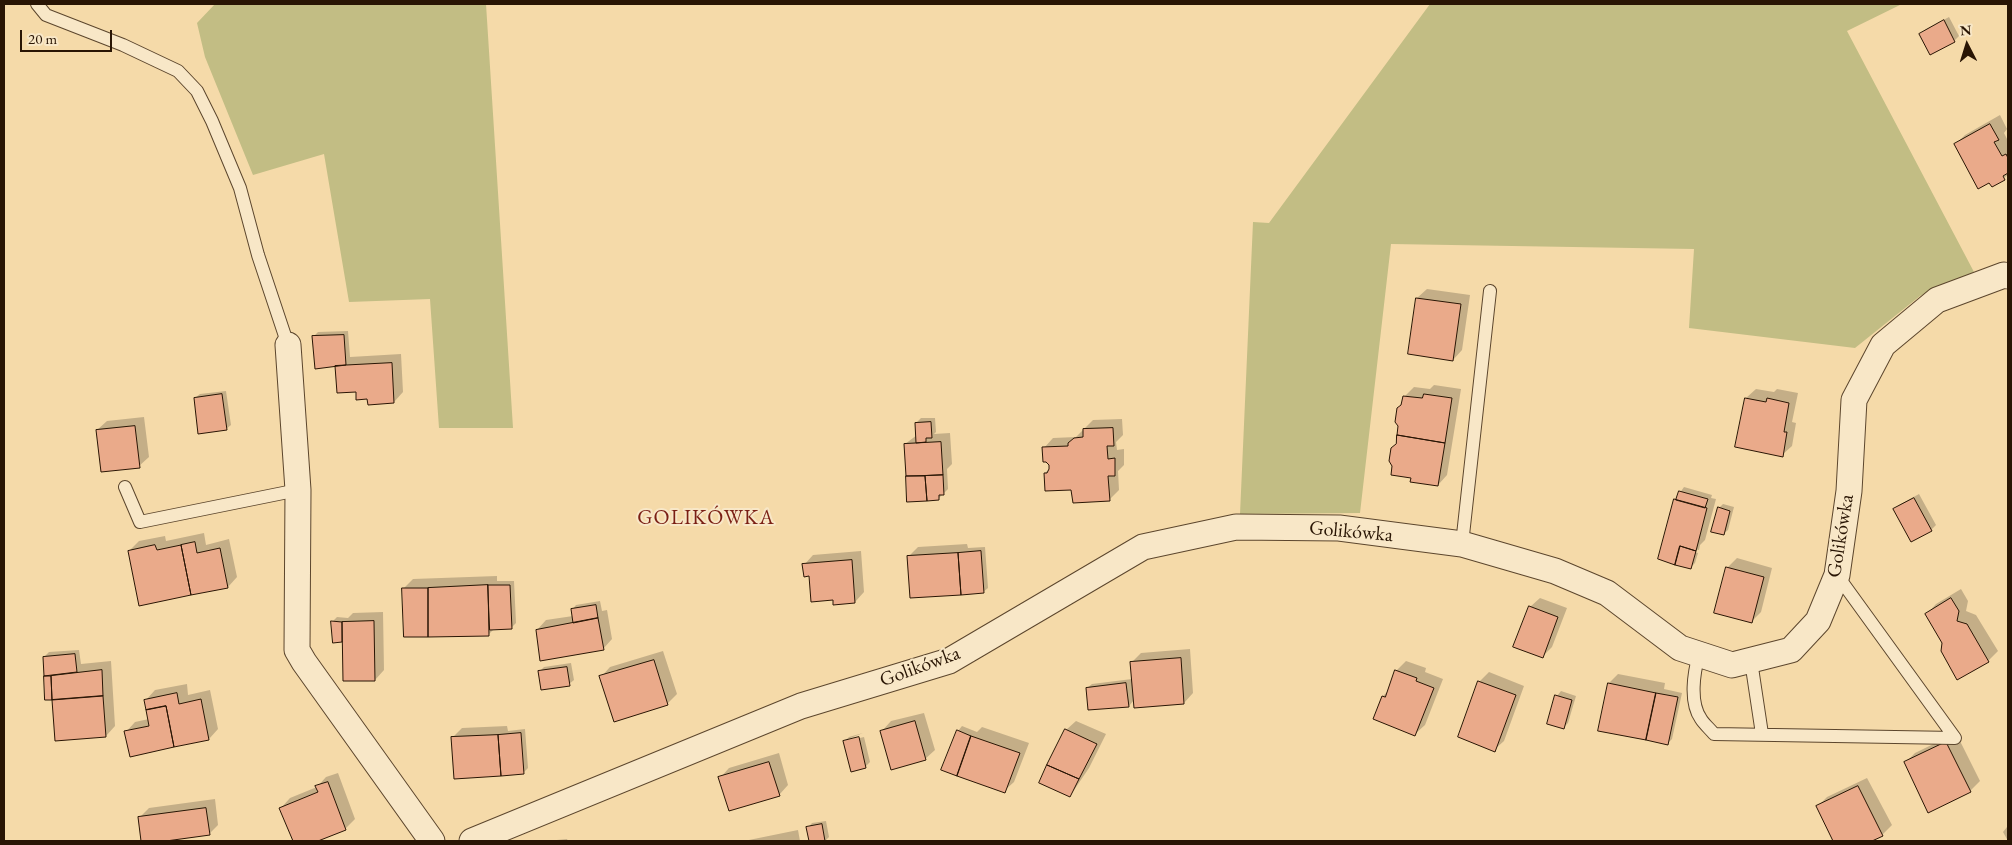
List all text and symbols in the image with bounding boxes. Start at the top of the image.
scale bar [22,20,115,52]
north arrow [1942,20,1992,70]
text: N [1959,21,1972,40]
text: 20 m [28,29,57,48]
street label: Golikówka [1823,493,1859,579]
district label: GOLIKÓWKA [636,505,776,531]
street label: Golikówka [1308,516,1394,548]
street label: Golikówka [876,641,964,693]

